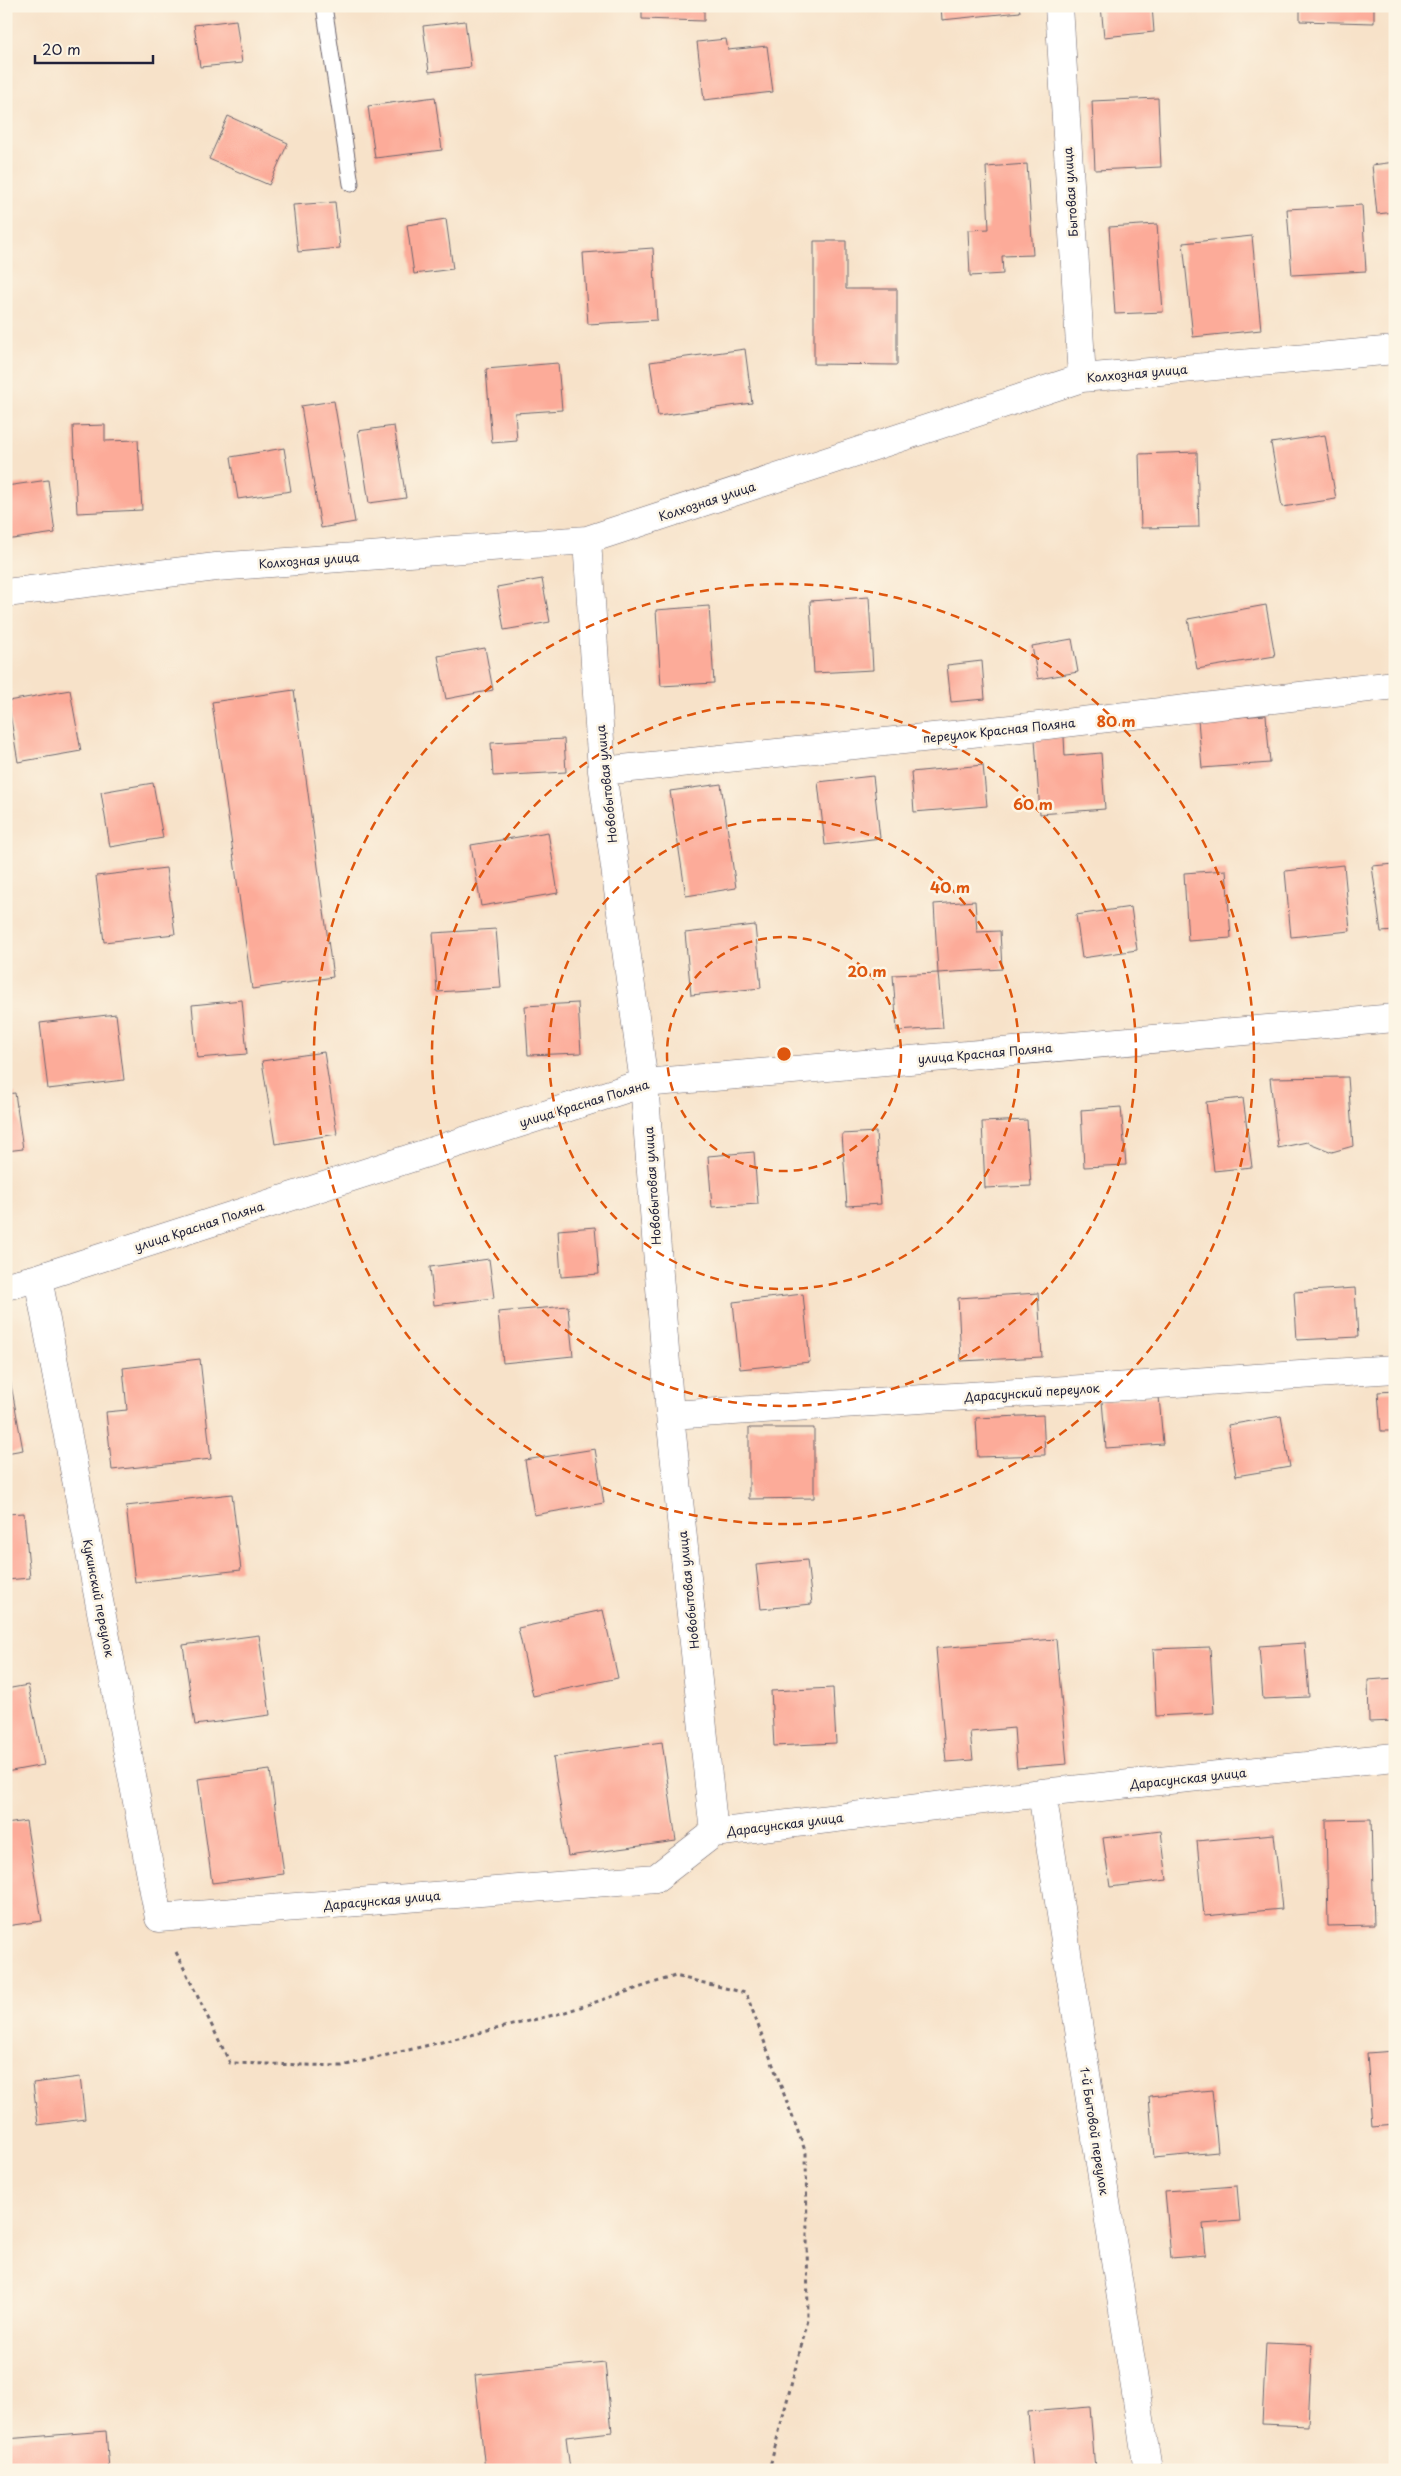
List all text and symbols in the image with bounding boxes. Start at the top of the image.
scale bar [35,32,152,64]
text: 20 m [42,37,81,60]
street label: Бытовая улица [1058,146,1082,237]
street label: Колхозная улица [1086,360,1188,386]
street label: Колхозная улица [656,477,758,525]
street label: Колхозная улица [258,547,360,572]
text: 80 m [1096,709,1136,732]
street label: переулок Красная Поляна [922,713,1077,747]
street label: Новобытовая улица [591,724,621,844]
text: 60 m [1013,792,1053,815]
text: 40 m [930,875,970,898]
text: 20 m [848,959,886,982]
street label: улица Красная Поляна [917,1038,1054,1068]
centre of rings [775,1045,793,1063]
street label: улица Красная Поляна [517,1075,652,1131]
street label: Новобытовая улица [639,1126,665,1246]
street label: улица Красная Поляна [132,1196,266,1255]
street label: Дарасунский переулок [963,1378,1101,1406]
street label: Новобытовая улица [673,1530,703,1650]
street label: Кукинский переулок [79,1538,119,1659]
street label: Дарасунская улица [1128,1763,1248,1793]
street label: Дарасунская улица [725,1808,845,1840]
street label: Дарасунская улица [322,1886,441,1914]
street label: 1-й Бытовой переулок [1076,2066,1114,2197]

